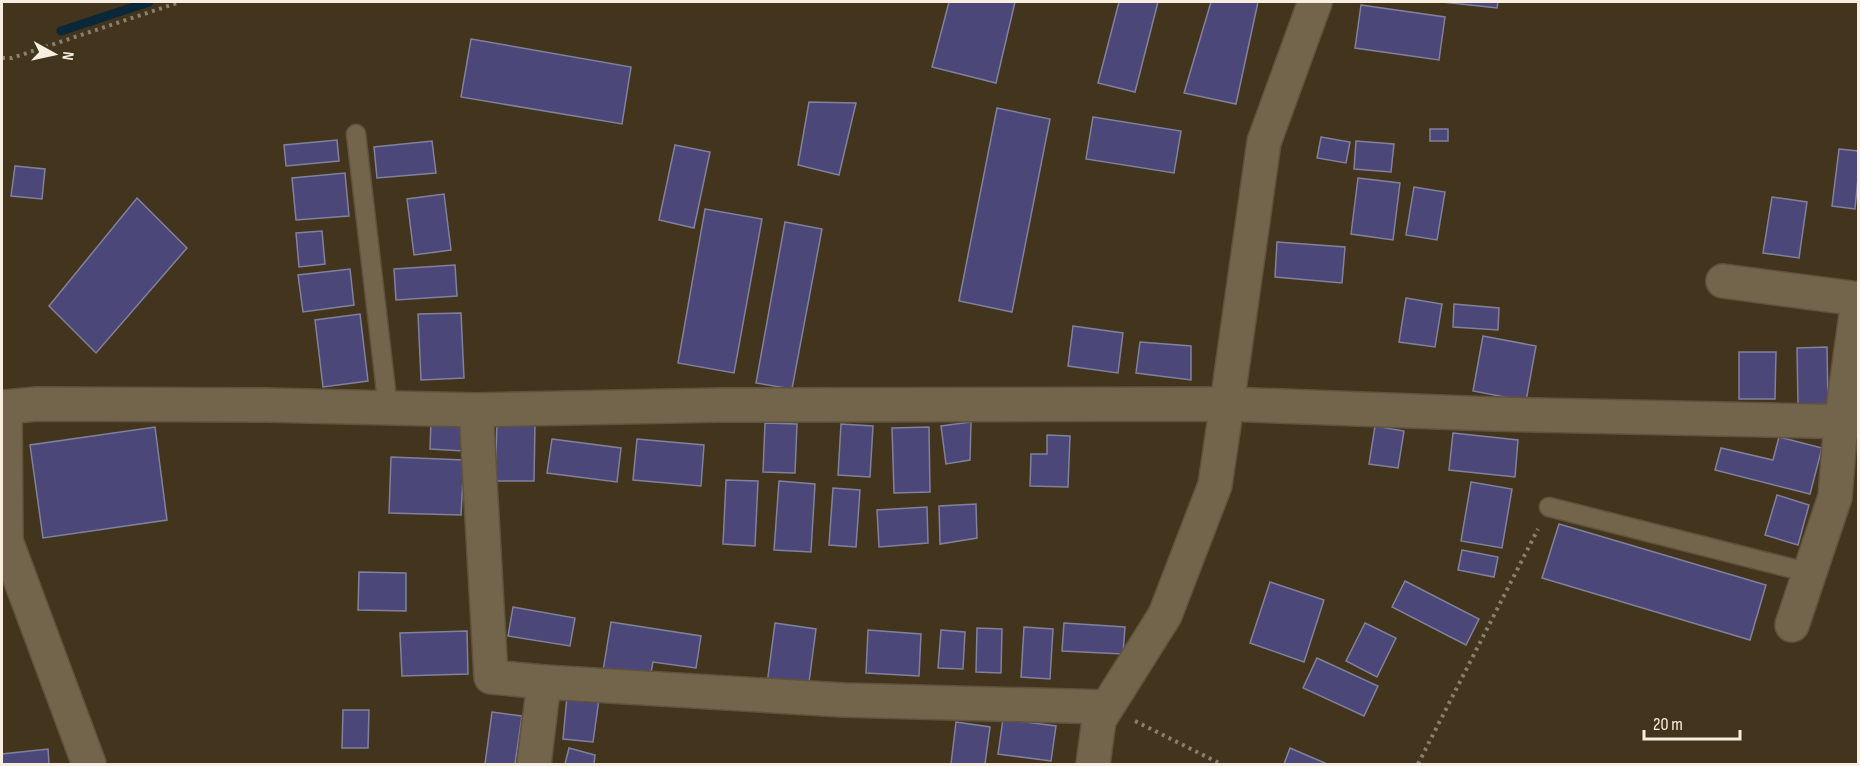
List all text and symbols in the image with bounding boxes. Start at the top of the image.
north arrow [24,24,84,84]
text: N [57,50,77,61]
scale bar [1644,703,1740,741]
text: 20 m [1653,714,1683,735]

